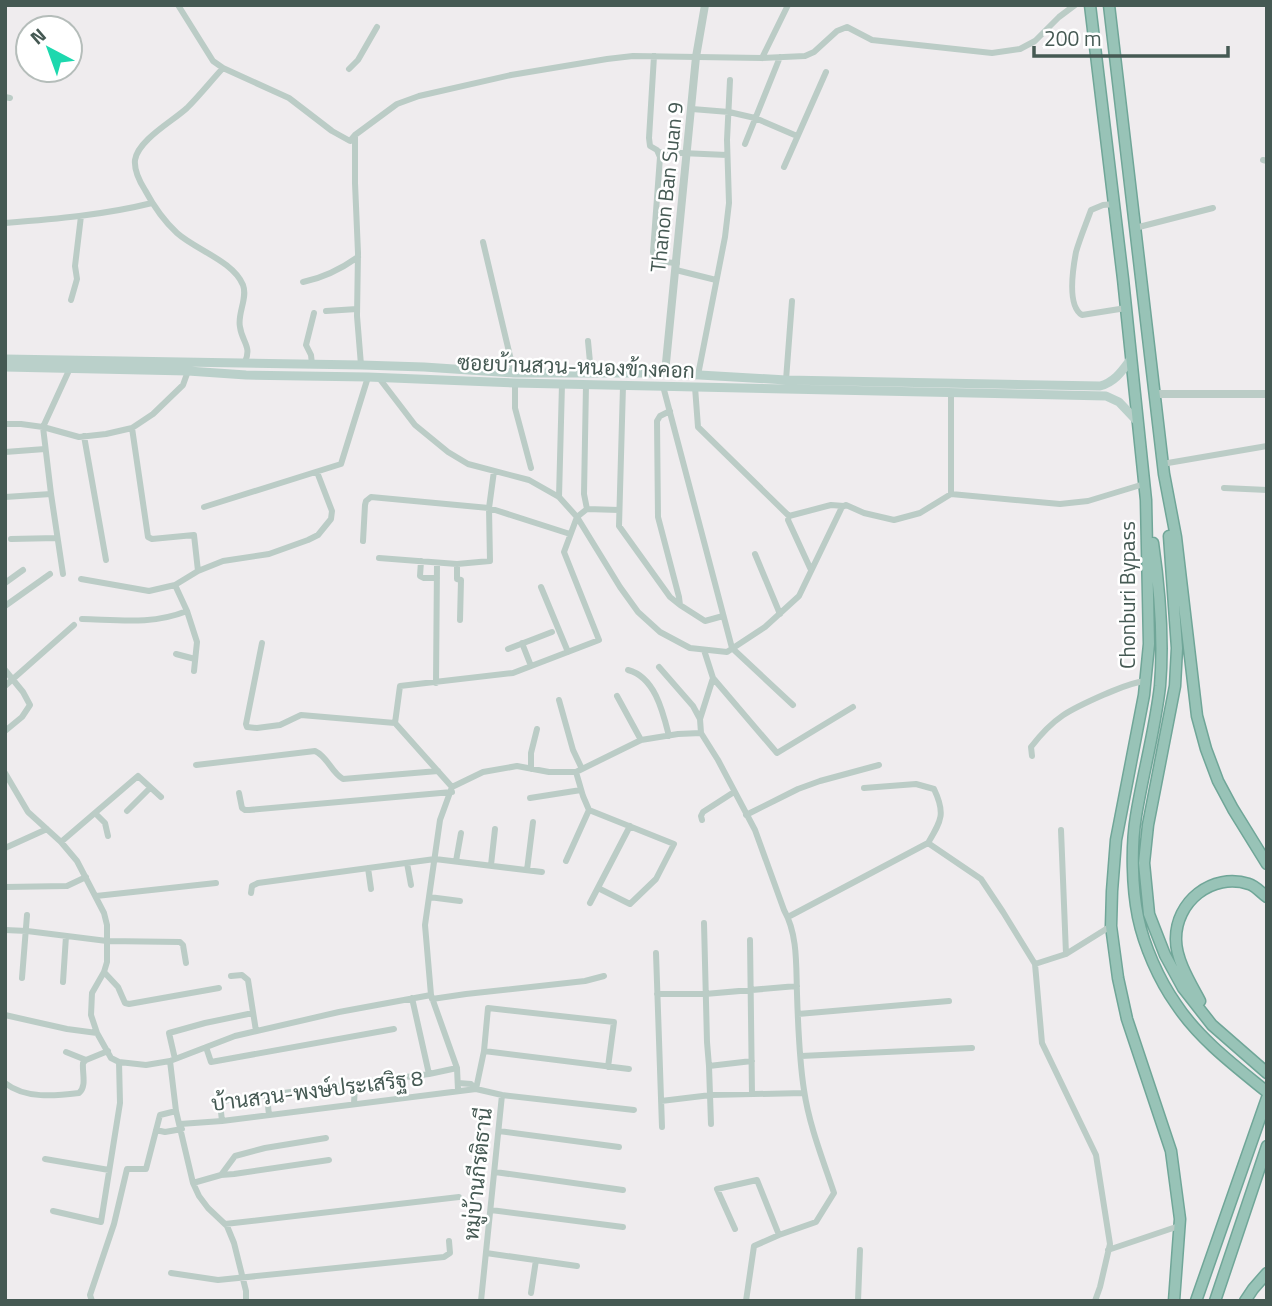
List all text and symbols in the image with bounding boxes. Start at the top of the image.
north arrow [14,14,84,84]
scale bar [1034,14,1228,58]
text: N [23,21,52,51]
text: 200 m [1044,22,1101,54]
street label: Thanon Ban Suan 9 [641,100,691,274]
street label: ซอยบ้านสวน-หนองข้างคอก [457,346,695,386]
street label: Chonburi Bypass [1111,521,1143,669]
street label: บ้านสวน-พงษ์ประเสริฐ 8 [209,1061,425,1119]
street label: หมู่บ้านกีรติธานี [454,1106,500,1242]

